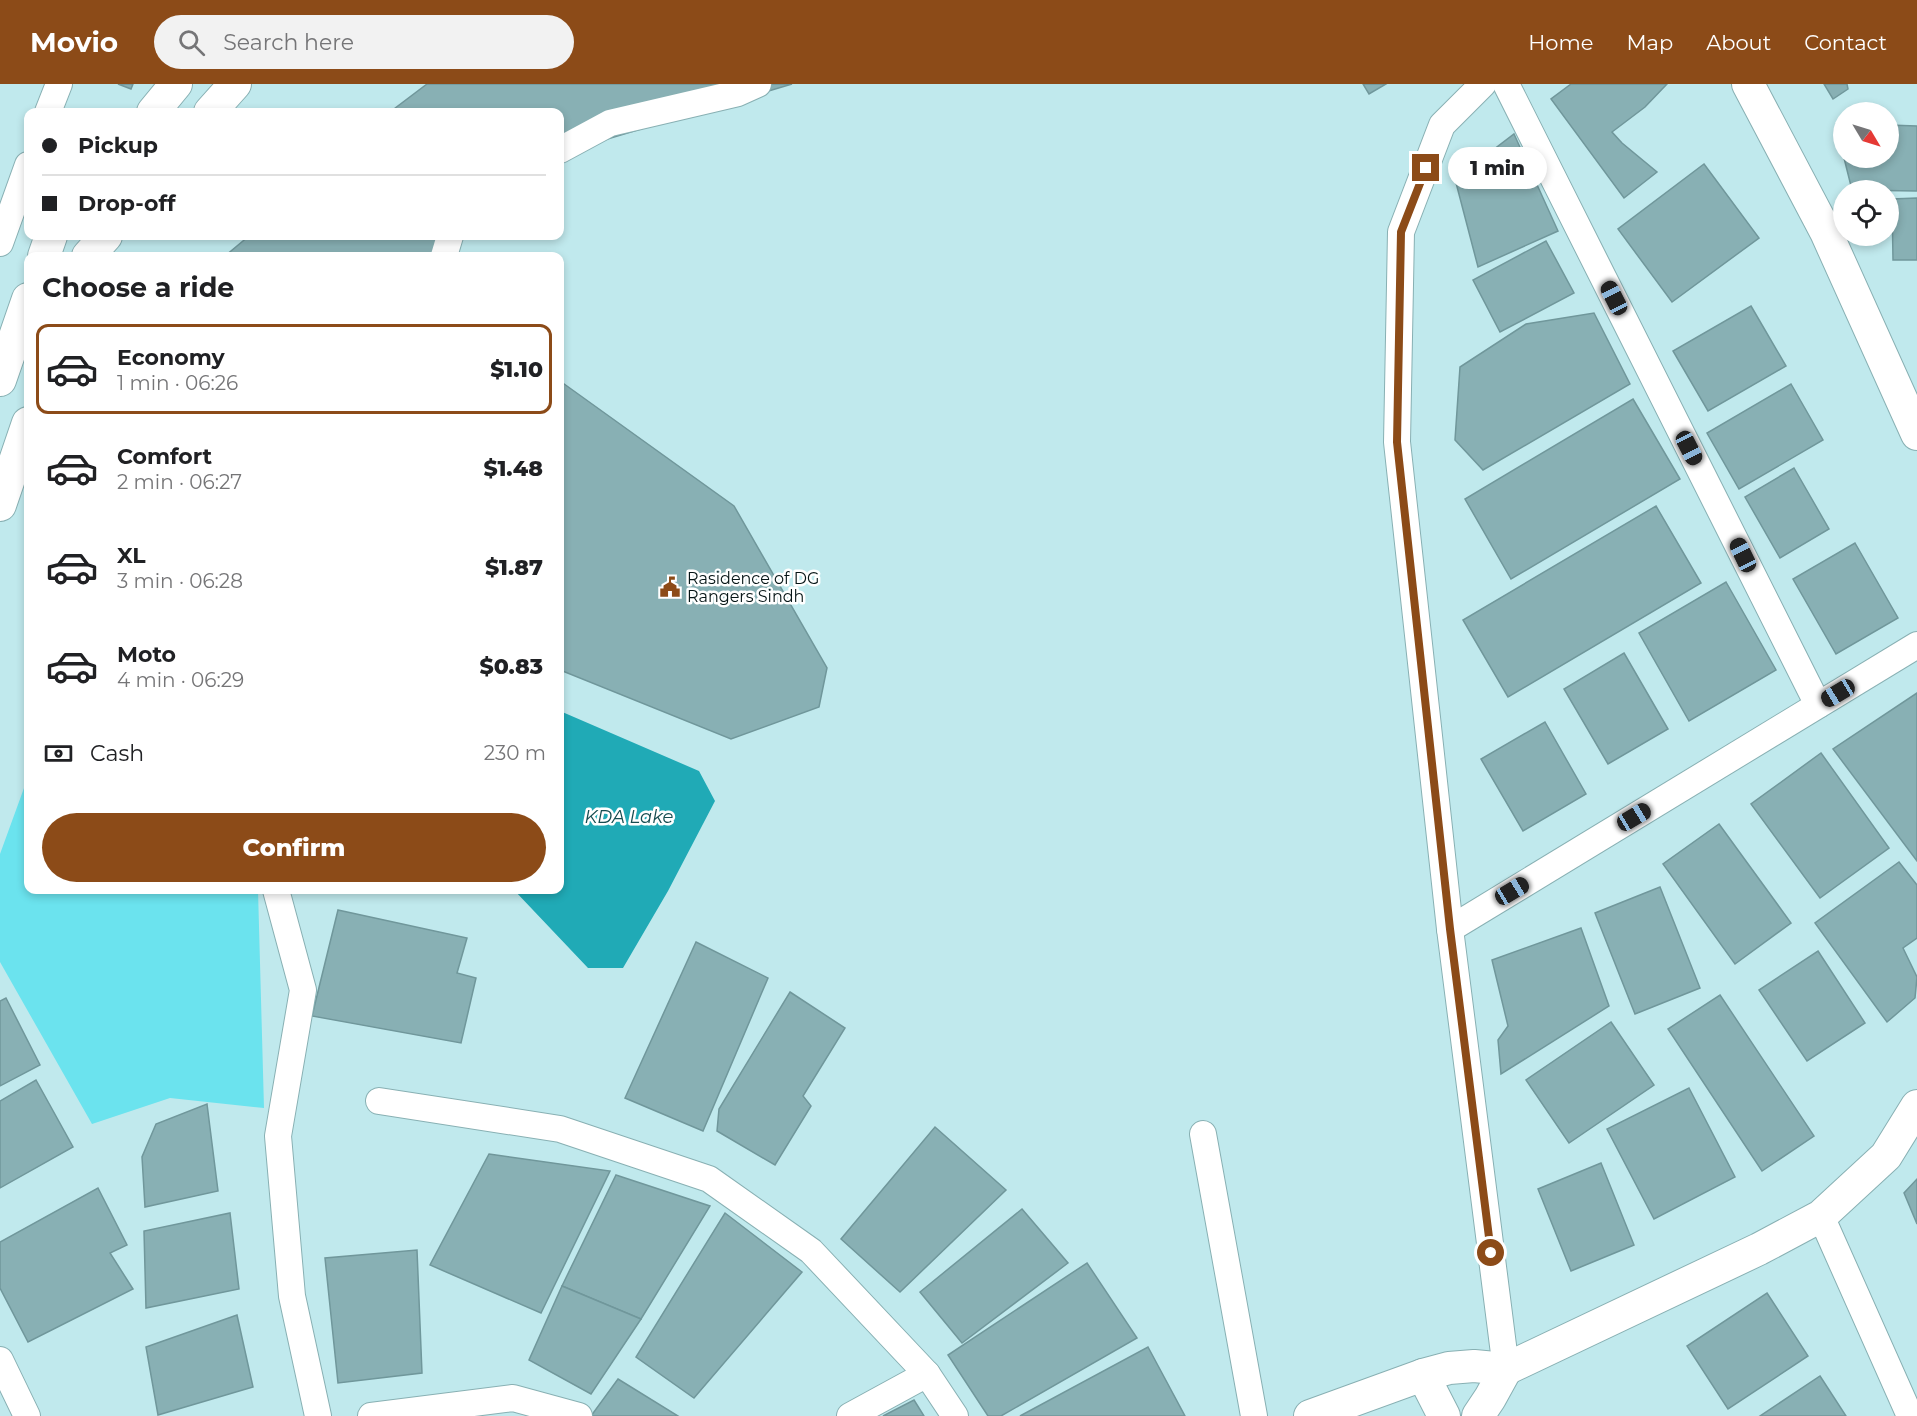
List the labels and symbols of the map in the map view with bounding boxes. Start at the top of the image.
north arrow [1833,102,1899,168]
callout: 1 min [1447,147,1546,189]
route end [1412,154,1439,181]
car [1598,278,1630,318]
car [1673,428,1705,468]
car [1727,535,1759,575]
place label: Rasidence of DG Rangers Sindh [687,569,819,606]
public building icon: Rasidence of DG Rangers Sindh [658,575,682,599]
car [1818,676,1858,710]
car [1614,800,1654,834]
water label: KDA Lake [585,806,674,828]
car [1492,874,1532,908]
route start [1477,1239,1504,1266]

